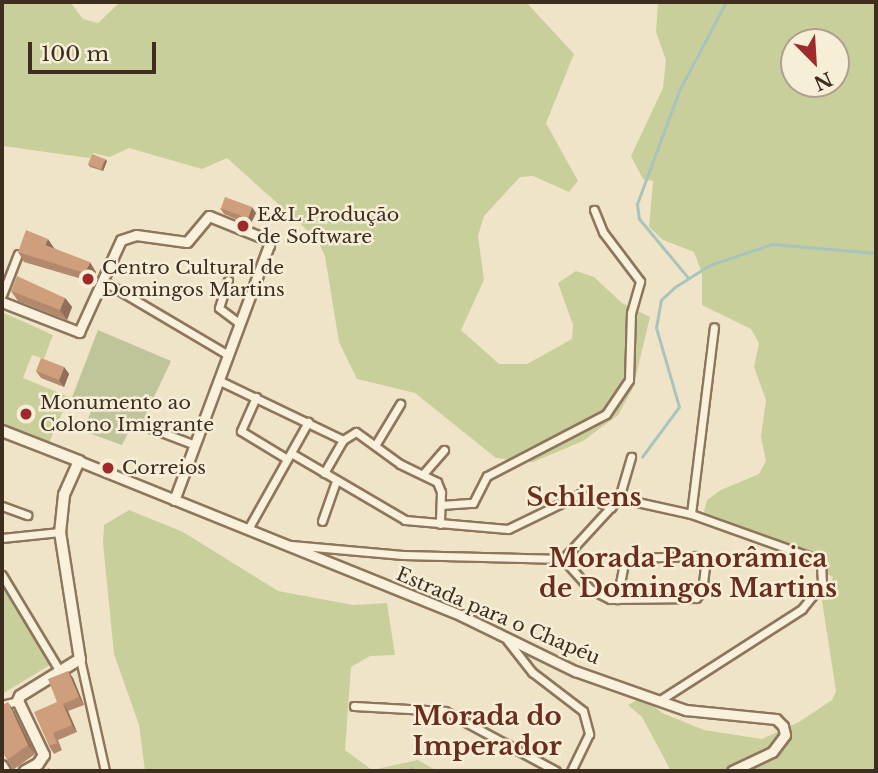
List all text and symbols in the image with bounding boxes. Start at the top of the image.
scale bar [32,28,159,72]
north arrow [780,28,850,98]
text: 100 m [41,41,109,67]
text: N [810,67,836,95]
place label: E&L Produção de Software [257,204,400,248]
marker: E&L Produção de Software [235,218,251,234]
place label: Centro Cultural de Domingos Martins [102,257,285,301]
marker: Centro Cultural de Domingos Martins [80,271,96,287]
place label: Monumento ao Colono Imigrante [40,392,214,436]
marker: Monumento ao Colono Imigrante [18,406,34,422]
place label: Correios [122,457,206,479]
marker: Correios [100,460,116,476]
district label: Schilens [526,482,642,514]
district label: Morada Panorâmica de Domingos Martins [539,543,837,604]
street label: Estrada para o Chapéu [392,563,604,669]
district label: Morada do Imperador [412,701,562,762]

